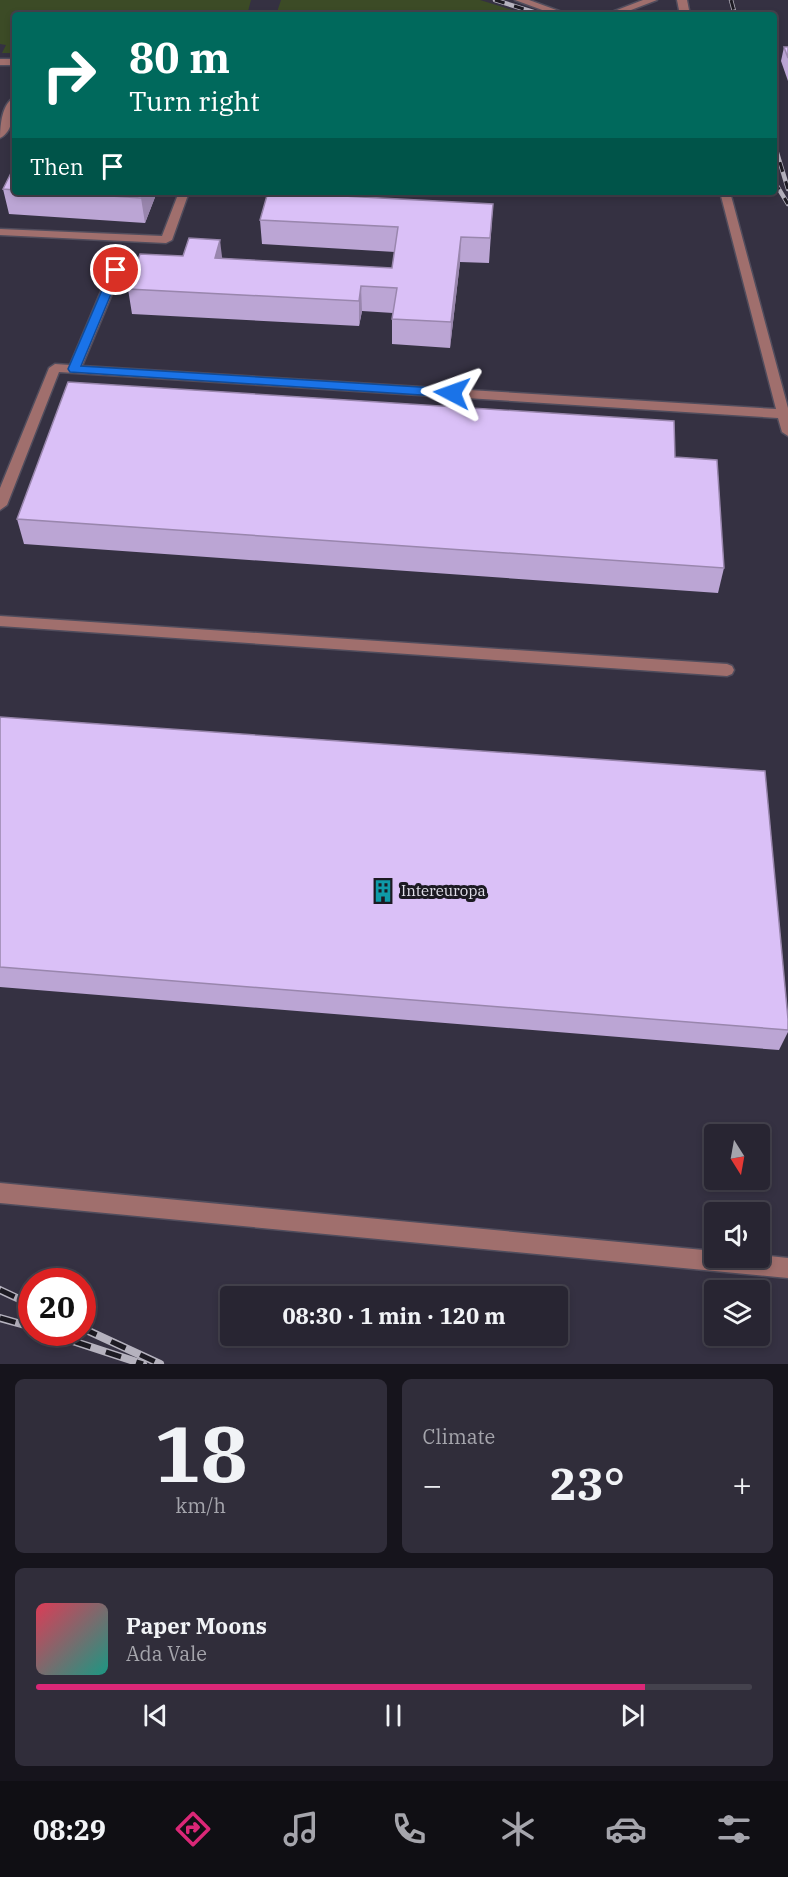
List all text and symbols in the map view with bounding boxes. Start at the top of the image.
text: 80 m [129,30,230,85]
icon: right [30,36,108,114]
text: Turn right [129,83,260,118]
icon: arrive [96,150,129,183]
text: Then [30,152,84,181]
pin [90,244,141,295]
icon: arrive [99,253,132,286]
position arrow [420,361,484,425]
building icon: Intereuropa [370,878,396,904]
place label: Intereuropa [401,881,486,900]
north arrow [704,1124,770,1190]
map controls [704,1124,770,1346]
button: sound [704,1202,770,1268]
speed limit sign: 20 [18,1268,96,1346]
button: layers [704,1280,770,1346]
text: 08:30 · 1 min · 120 m [282,1301,506,1330]
text: 18 [154,1402,248,1503]
text: Climate [423,1423,495,1450]
text: 23° [550,1454,625,1512]
text: − [423,1463,442,1506]
text: + [732,1463,752,1506]
text: km/h [175,1492,226,1519]
text: Paper Moons [126,1611,267,1640]
text: Ada Vale [126,1640,207,1667]
icon: previous [139,1699,172,1732]
icon: pause [377,1699,410,1732]
icon: next [616,1699,649,1732]
icon: directions [172,1808,214,1850]
icon: music [280,1808,322,1850]
icon: phone [388,1808,430,1850]
icon: climate [497,1808,539,1850]
icon: car [605,1808,647,1850]
icon: filters [713,1808,755,1850]
text: 08:29 [33,1812,106,1847]

